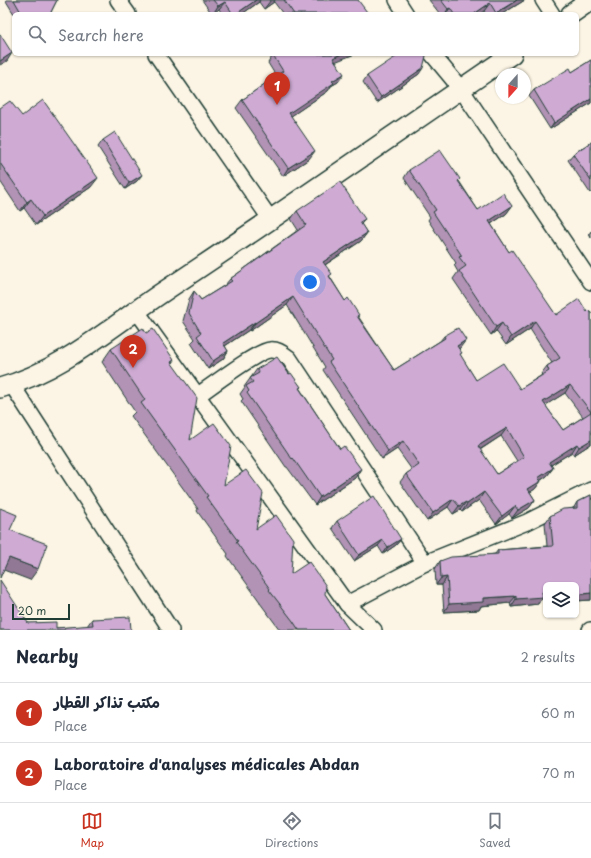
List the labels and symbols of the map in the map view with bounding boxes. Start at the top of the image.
north arrow [495,68,531,104]
pin: 1 [264,72,290,105]
your location [300,272,320,292]
pin: 2 [120,335,146,368]
scale bar [12,602,70,621]

